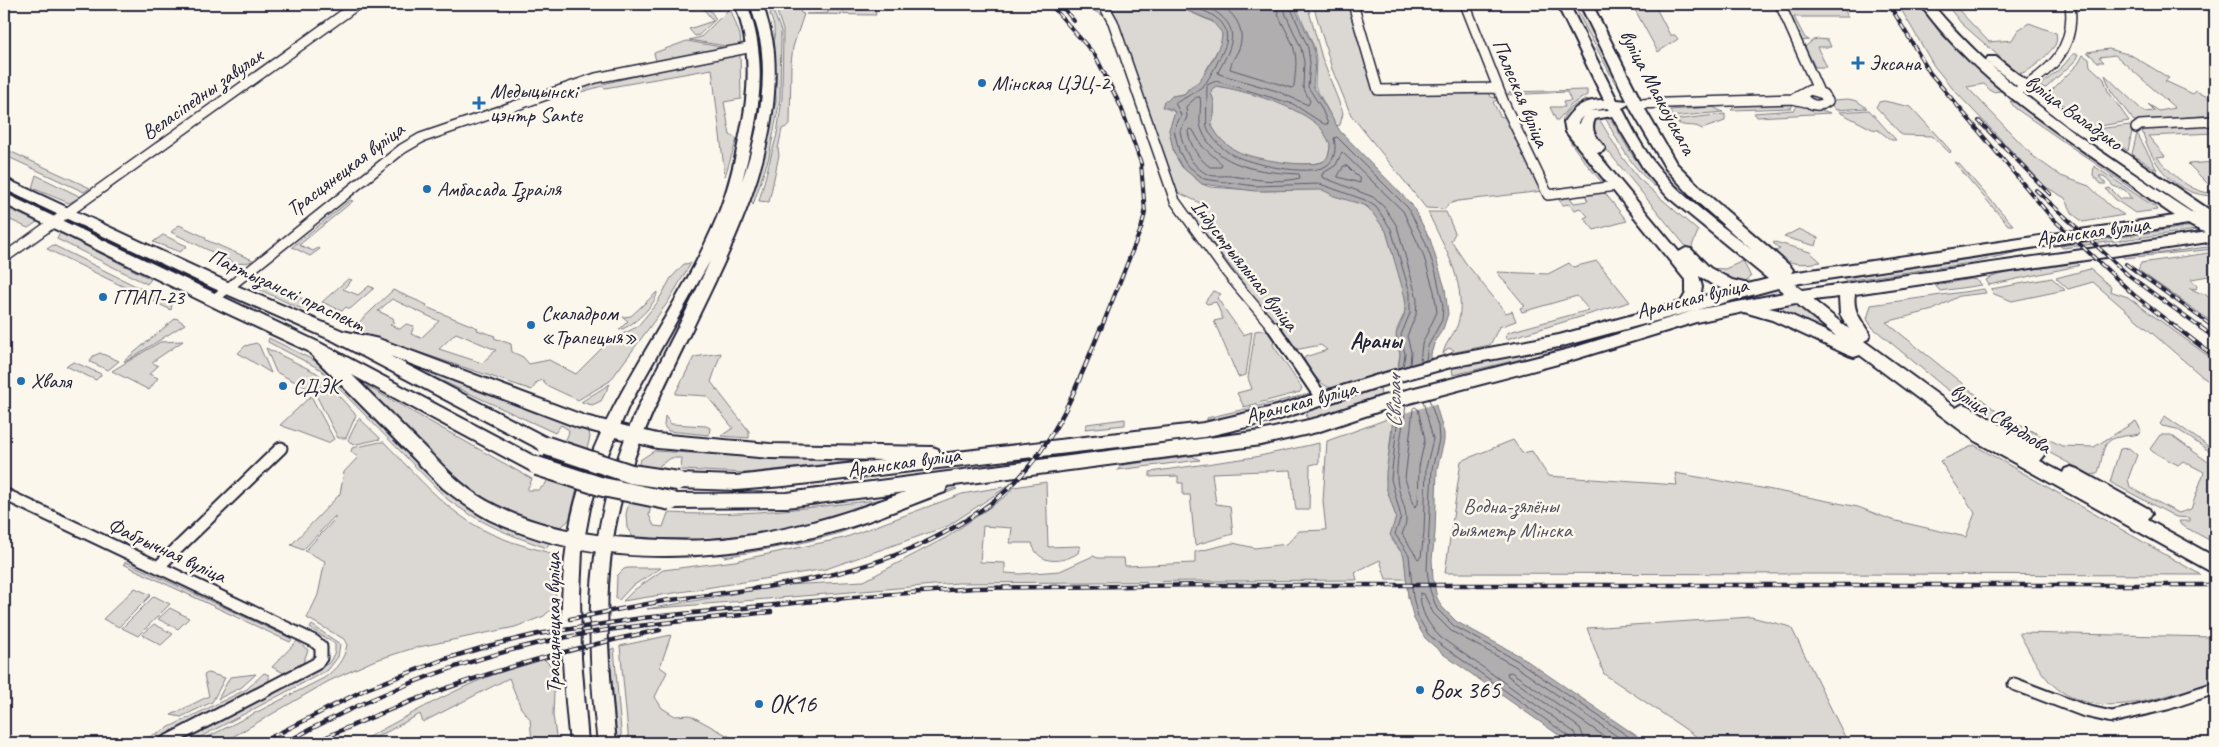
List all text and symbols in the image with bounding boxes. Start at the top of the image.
street label: вуліца Маякоўскага [1614,25,1703,160]
street label: Палеская вуліца [1487,35,1556,153]
street label: Веласіпедны завулак [136,41,270,146]
place label: Эксана [1869,50,1922,76]
marker: Эксана [1851,56,1865,70]
street label: вуліца Валадзько [2020,68,2129,158]
place label: Мінская ЦЭЦ-2 [992,70,1111,96]
marker: Мінская ЦЭЦ-2 [976,77,988,89]
place label: Медыцынскі цэнтр Sante [490,78,583,128]
marker: Медыцынскі цэнтр Sante [472,96,486,110]
street label: Трасцянецкая вуліца [281,115,411,222]
place label: Амбасада Ізраіля [437,176,563,203]
marker: Амбасада Ізраіля [421,183,433,195]
street label: Індустрыяльная вуліца [1186,194,1306,337]
street label: Аранская вуліца [2035,210,2153,252]
street label: Партызанскі праспект [204,242,370,339]
street label: Аранская вуліца [1634,271,1752,324]
place label: ГПАП-23 [113,284,186,310]
marker: ГПАП-23 [97,291,109,303]
place label: Скаладром «Трапецыя» [541,300,637,350]
marker: Скаладром «Трапецыя» [525,319,537,331]
district label: Араны [1350,327,1403,355]
place label: Хваля [31,368,72,394]
water label: Свіслач [1380,372,1408,428]
place label: СДЭК [293,373,343,399]
street label: Аранская вуліца [1243,374,1361,429]
marker: Хваля [15,375,27,387]
street label: вуліца Свярдлова [1946,377,2058,460]
marker: СДЭК [277,380,289,392]
street label: Аранская вуліца [846,441,964,483]
park label: Водна-зялёны дыяметр Мінска [1450,493,1574,543]
street label: Фабрычная вуліца [104,511,232,589]
street label: Трасцянецкая вуліца [540,551,566,693]
place label: Box 365 [1430,674,1502,706]
marker: Box 365 [1414,684,1426,696]
place label: OK16 [769,688,817,720]
marker: OK16 [753,698,765,710]

